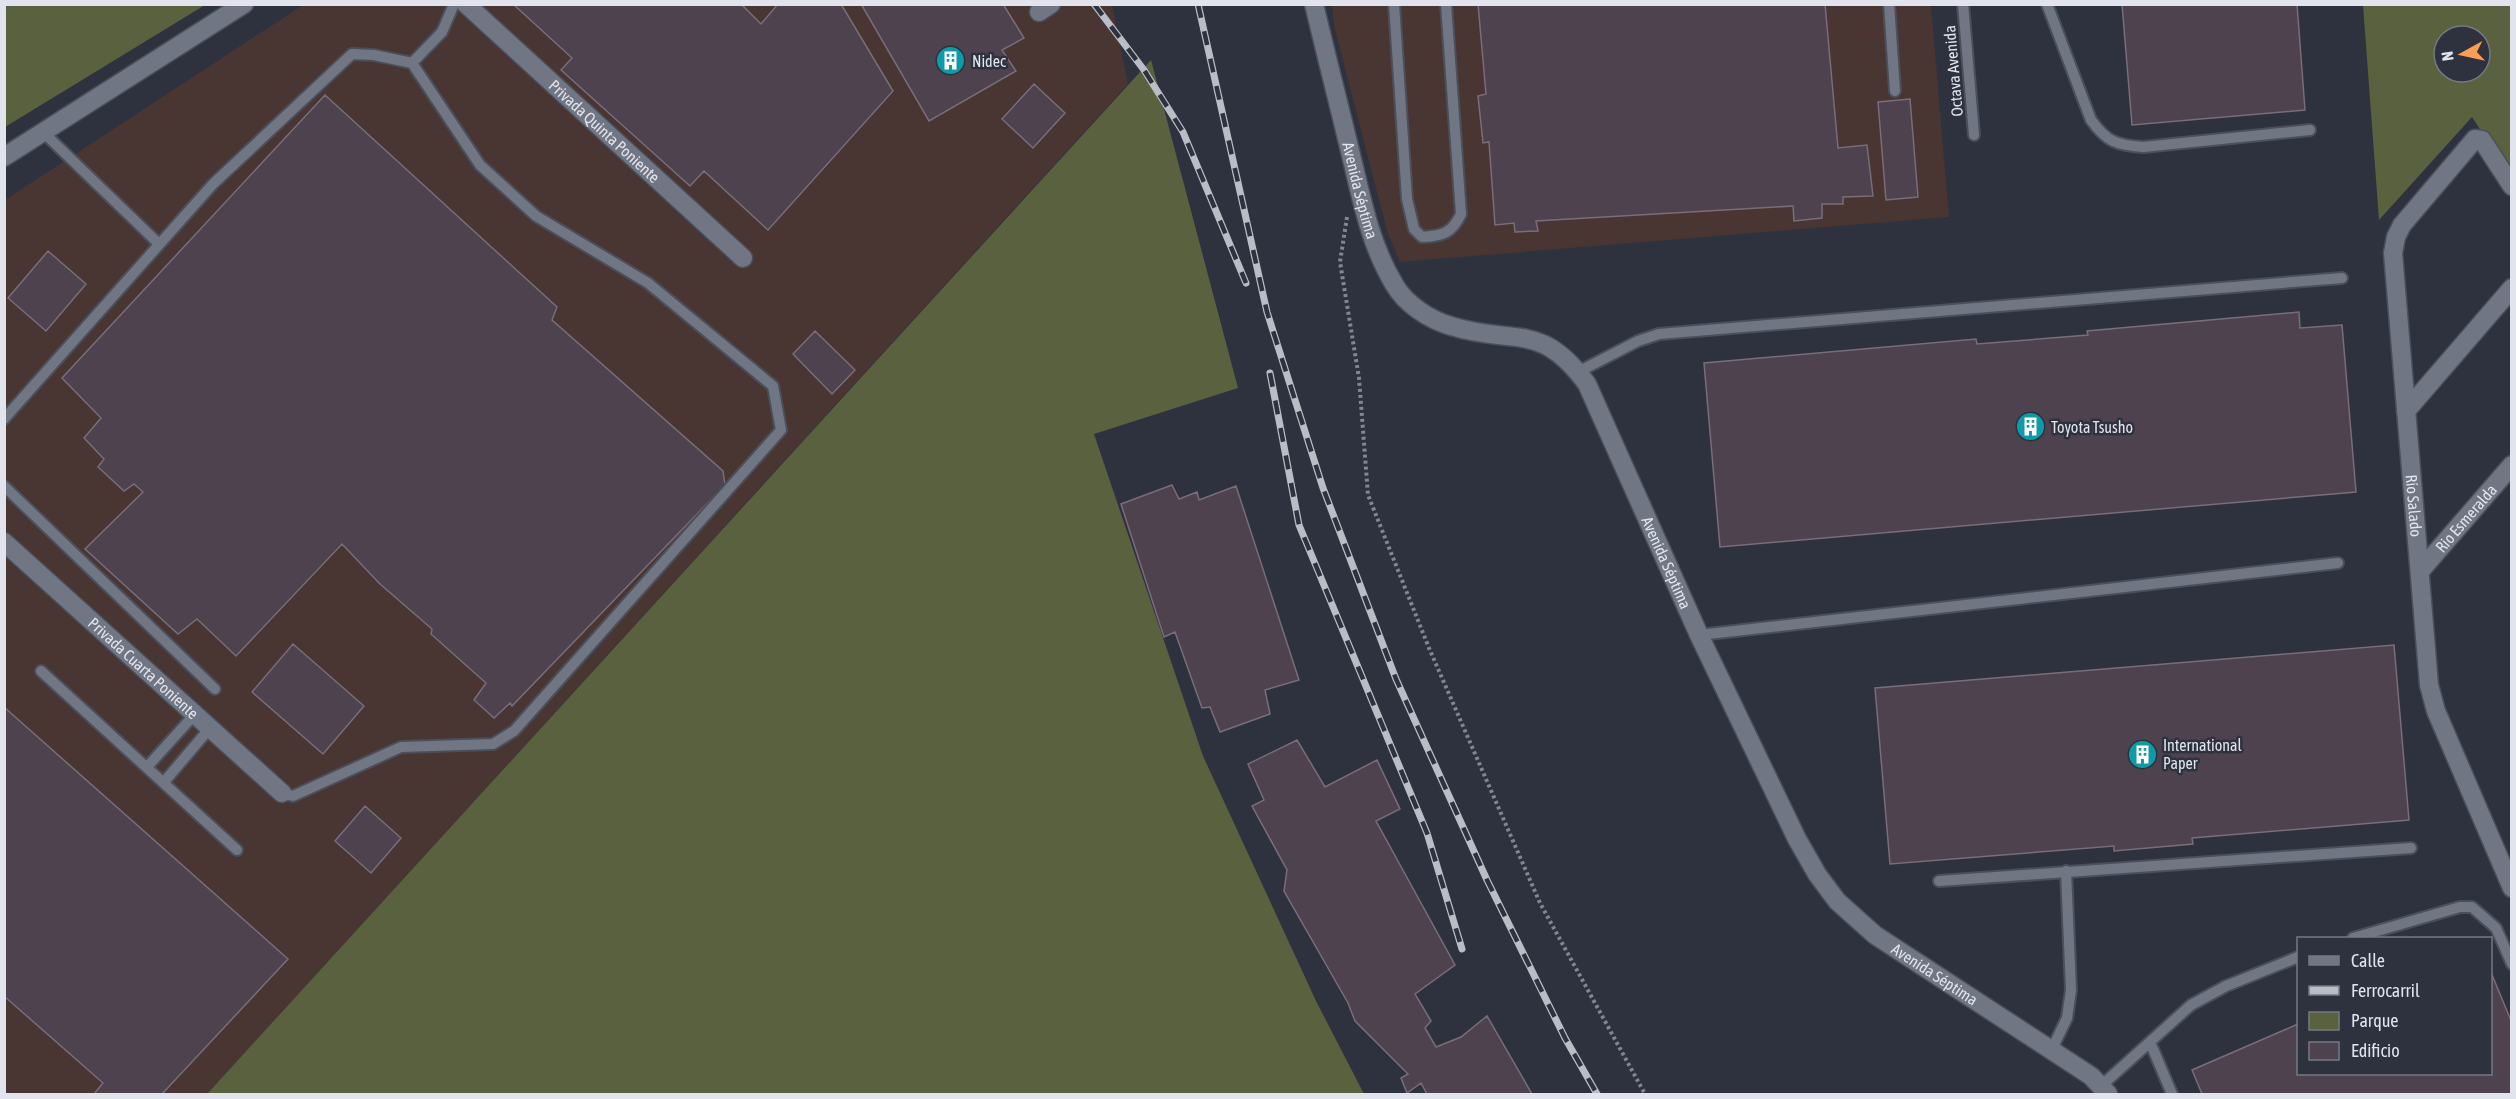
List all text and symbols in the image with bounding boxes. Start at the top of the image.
north arrow [2432,24,2492,84]
street label: Octava Avenida [1940,25,1966,117]
building icon: Nidec [935,45,967,77]
text: N [2438,50,2457,62]
place label: Nidec [972,52,1006,70]
street label: Privada Quinta Poniente [546,76,664,186]
street label: Avenida Séptima [1339,140,1382,241]
building icon: Toyota Tsusho [2014,411,2046,443]
place label: Toyota Tsusho [2051,418,2133,437]
street label: Río Salado [2402,474,2426,538]
street label: Rio Esmeralda [2432,481,2500,556]
street label: Avenida Séptima [1638,514,1695,611]
street label: Privada Cuarta Poniente [85,614,202,722]
place label: International Paper [2163,736,2242,773]
building icon: International Paper [2126,738,2158,770]
legend [2297,937,2492,1075]
street label: Avenida Séptima [1888,939,1981,1009]
text: Calle [2351,950,2385,971]
text: Ferrocarril [2351,980,2420,1001]
text: Parque [2351,1010,2399,1031]
text: Edificio [2351,1040,2400,1061]

